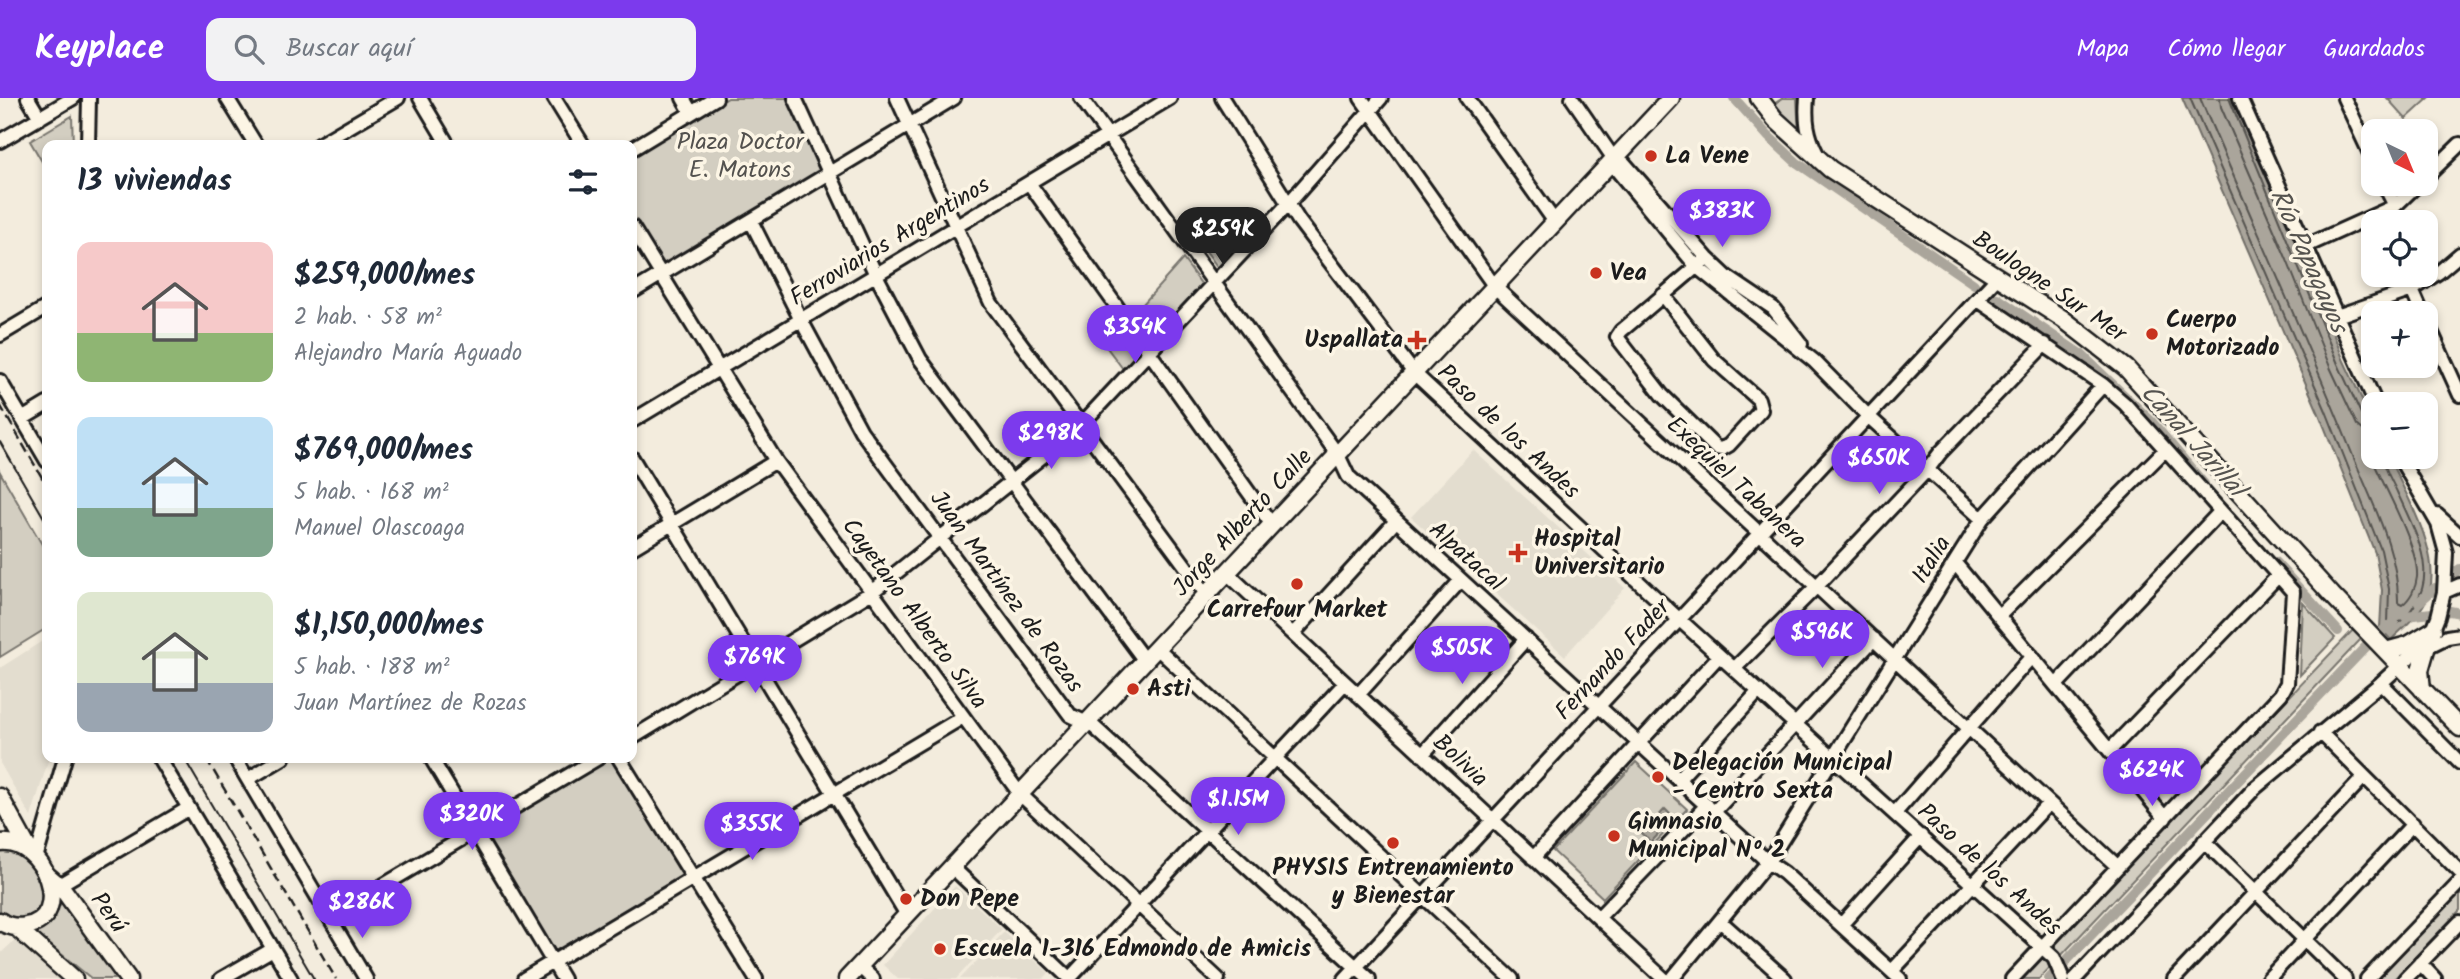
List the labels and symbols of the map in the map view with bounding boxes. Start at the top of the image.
north arrow [2361,119,2438,196]
park label: Plaza Doctor E. Matons [677,123,805,190]
place label: La Vene [1665,137,1749,176]
marker: La Vene [1643,148,1659,164]
street label: Ferroviarios Argentinos [782,167,998,317]
water label: Río Papagayos [2257,182,2360,343]
pin: $383K [1673,190,1771,249]
pin: $259K [1174,208,1272,267]
street label: Boulogne Sur Mer [1964,221,2136,354]
place label: Vea [1610,254,1647,293]
marker: Vea [1588,265,1604,281]
place label: Cuerpo Motorizado [2166,301,2279,368]
pin: $354K [1086,306,1184,365]
place label: Uspallata [1304,321,1403,360]
marker: Cuerpo Motorizado [2144,326,2160,342]
marker: Uspallata [1409,332,1425,348]
street label: Paso de los Andes [1427,355,1589,509]
water label: Canal Jarillal [2129,375,2258,511]
street label: Exequiel Tabanera [1657,407,1815,559]
pin: $298K [1002,412,1100,471]
pin: $650K [1830,436,1928,496]
street label: Jorge Alberto Calle [1163,439,1323,606]
street label: Juan Martínez de Rozas [919,482,1093,702]
street label: Cayetano Alberto Silva [831,510,997,718]
street label: Alpatacal [1419,512,1513,602]
place label: Hospital Universitario [1534,520,1665,587]
street label: Italia [1902,528,1962,592]
marker: Hospital Universitario [1508,543,1528,563]
marker: Carrefour Market [1289,576,1305,592]
street label: Fernando Fader [1546,588,1682,730]
place label: Carrefour Market [1207,591,1388,630]
pin: $596K [1773,610,1871,670]
pin: $505K [1413,626,1511,686]
pin: $769K [706,636,804,695]
place label: Asti [1147,670,1191,709]
marker: Asti [1125,681,1141,697]
street label: Bolivia [1423,725,1497,797]
place label: Delegación Municipal - Centro Sexta [1672,744,1892,811]
pin: $624K [2103,748,2201,808]
marker: Delegación Municipal - Centro Sexta [1650,769,1666,785]
pin: $1.15M [1181,778,1295,837]
pin: $320K [423,792,521,852]
street label: Paso de los Andes [1907,794,2071,946]
pin: $355K [703,802,801,862]
place label: Gimnasio Municipal Nº 2 [1628,803,1785,870]
marker: Gimnasio Municipal Nº 2 [1606,828,1622,844]
marker: PHYSIS Entrenamiento y Bienestar [1385,835,1401,851]
place label: PHYSIS Entrenamiento y Bienestar [1272,849,1514,916]
pin: $286K [313,880,411,940]
place label: Don Pepe [920,880,1019,919]
street label: Perú [80,884,137,942]
marker: Don Pepe [898,891,914,907]
place label: Escuela 1-316 Edmondo de Amicis [954,930,1311,969]
marker: Escuela 1-316 Edmondo de Amicis [932,941,948,957]

